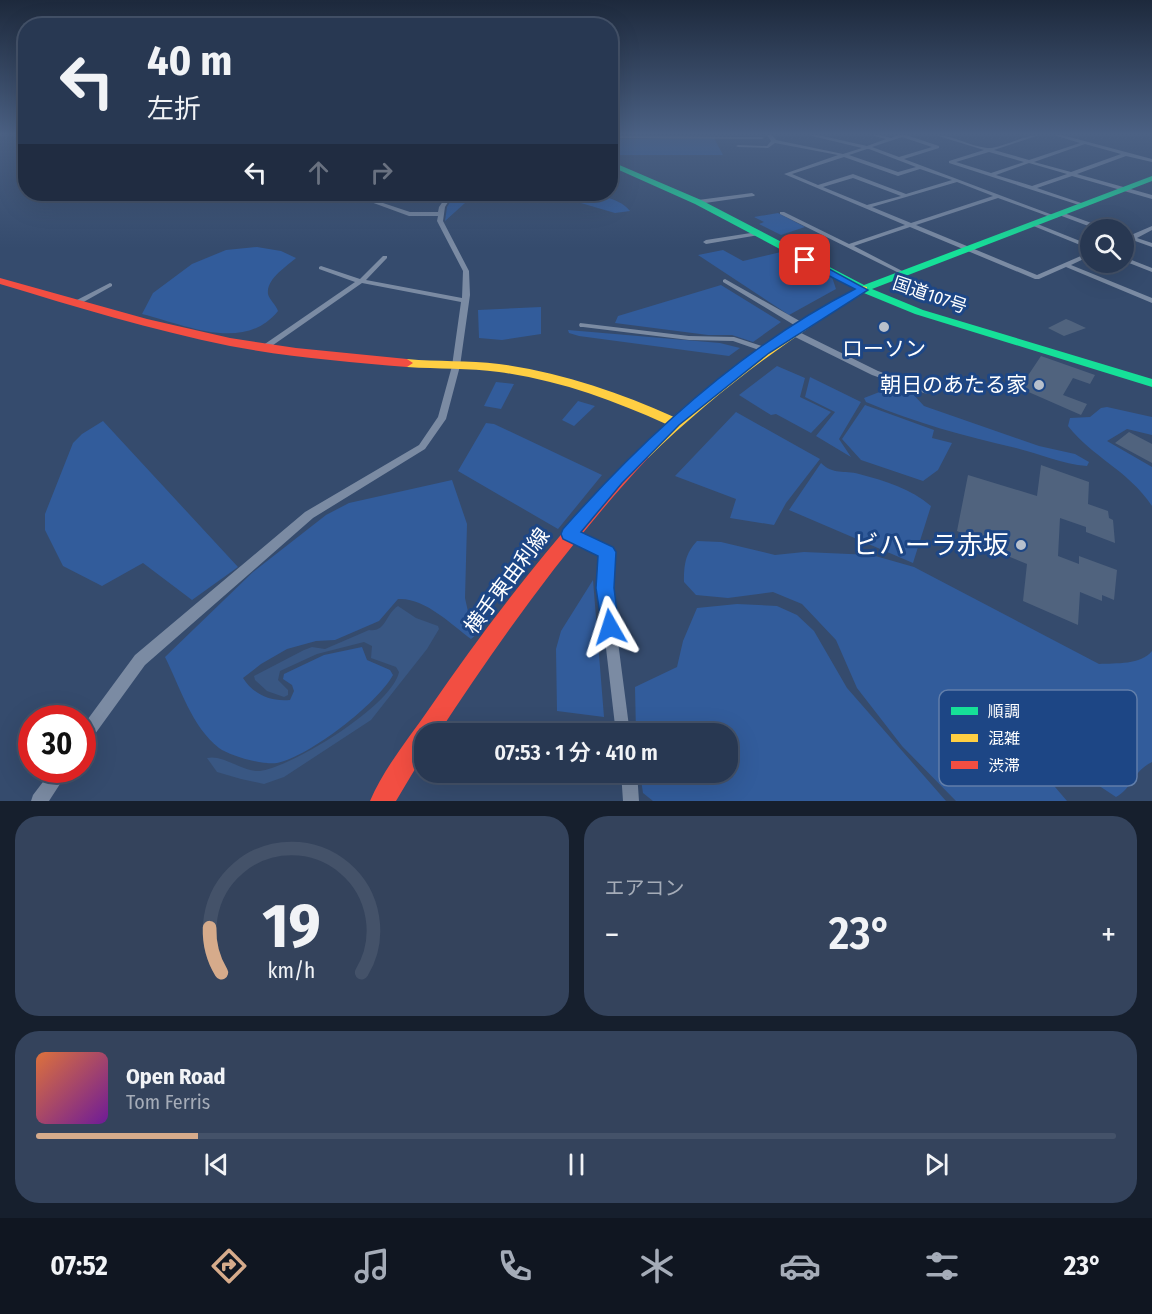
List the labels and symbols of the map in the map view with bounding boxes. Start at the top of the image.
pin [779,234,830,285]
street label: 国道107号 [890,272,970,318]
marker: ローソン [877,320,891,334]
place label: ローソン [842,336,926,362]
place label: 朝日のあたる家 [880,372,1027,398]
marker: 朝日のあたる家 [1032,378,1046,392]
street label: 横手東由利線 [459,523,555,639]
place label: ビハーラ赤坂 [853,530,1009,561]
marker: ビハーラ赤坂 [1014,538,1028,552]
position arrow [578,595,642,659]
legend [939,690,1137,786]
text: 順調 [988,702,1020,721]
speed limit sign: 30 [18,705,96,783]
text: 混雑 [988,729,1020,748]
text: 渋滞 [988,756,1020,775]

